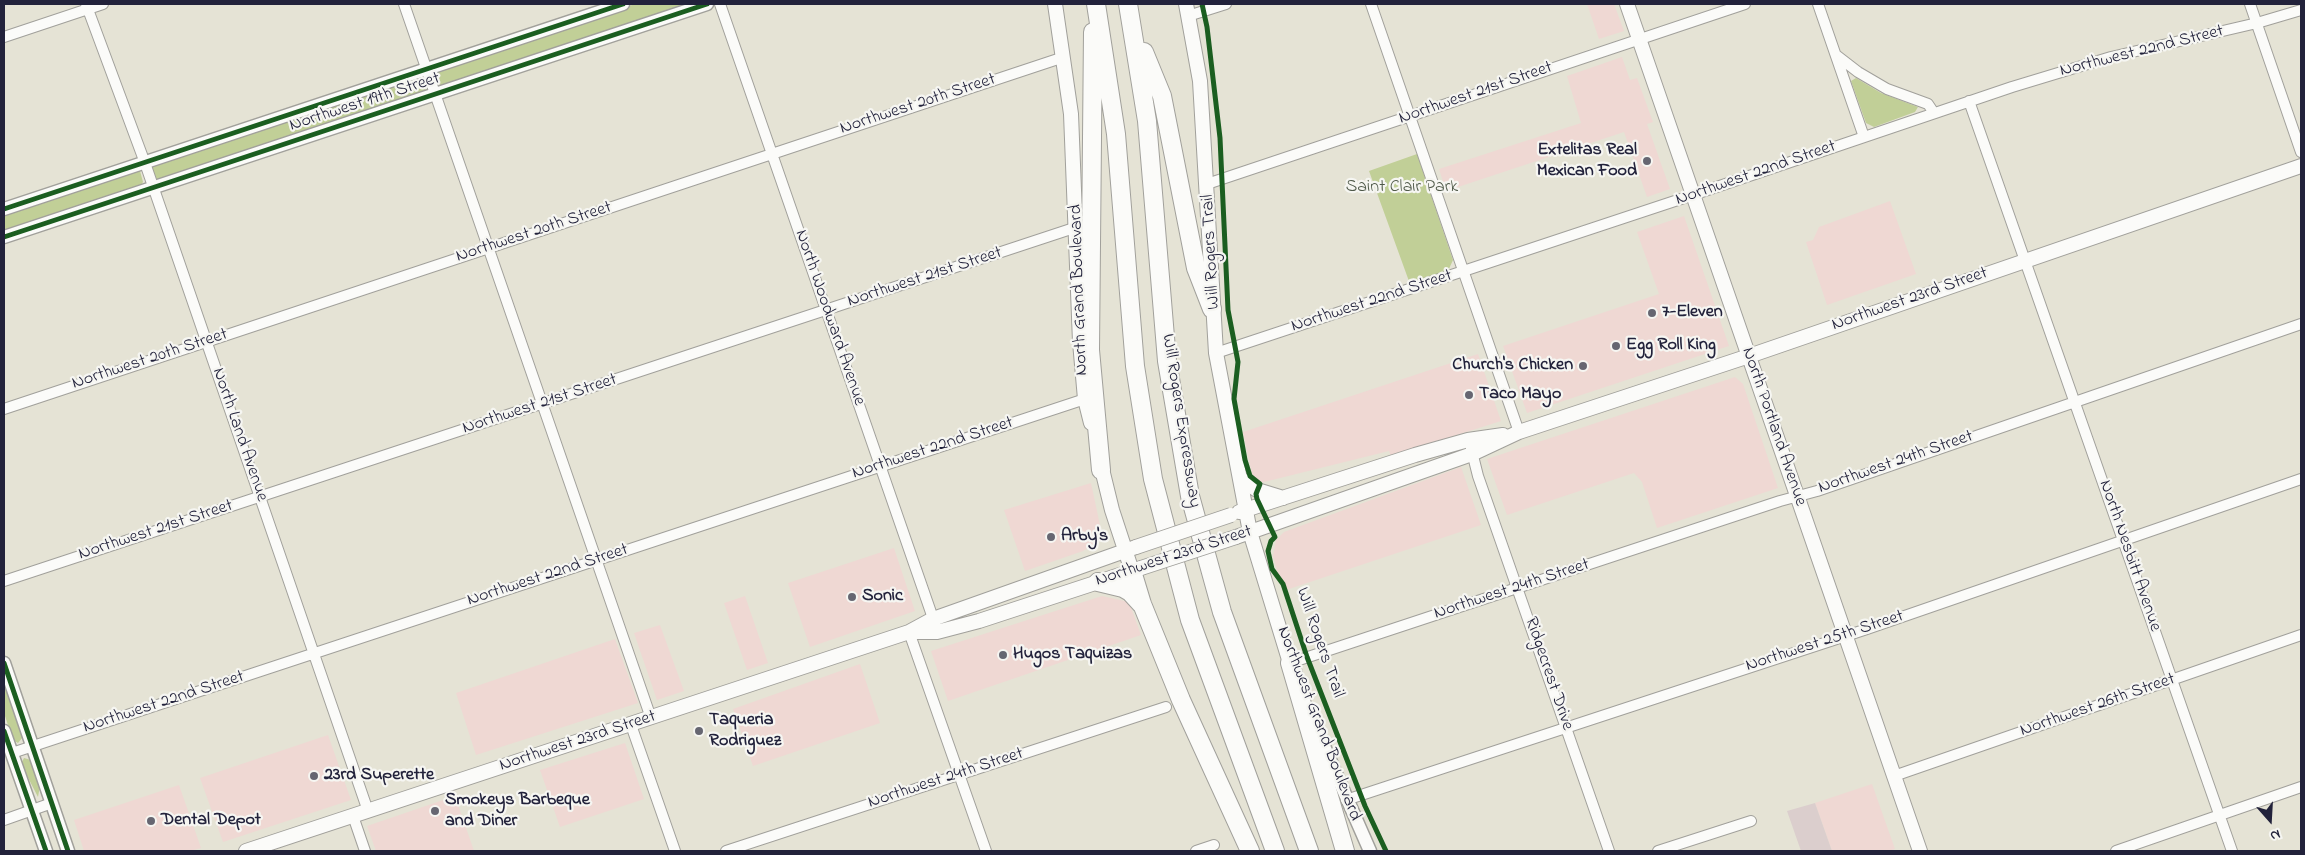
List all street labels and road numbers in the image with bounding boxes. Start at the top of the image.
street label: Northwest 22nd Street [2058,21,2226,83]
street label: Northwest 21st Street [1396,58,1556,130]
street label: Northwest 19th Street [287,68,443,138]
street label: Northwest 20th Street [837,70,999,140]
street label: Northwest 22nd Street [1673,136,1839,212]
street label: Will Rogers Trail [1198,194,1226,310]
street label: Northwest 20th Street [453,198,615,268]
street label: North Grand Boulevard [1066,204,1094,376]
street label: North Woodward Avenue [789,227,869,409]
street label: Northwest 21st Street [845,243,1005,313]
street label: Northwest 23rd Street [1829,263,1991,337]
street label: Northwest 22nd Street [1289,266,1455,338]
street label: Northwest 20th Street [69,325,231,395]
street label: Will Rogers Expressway [1156,333,1204,509]
street label: North Portland Avenue [1736,345,1810,509]
street label: North Land Avenue [206,365,272,505]
street label: Northwest 21st Street [460,370,620,440]
street label: Northwest 22nd Street [850,413,1016,485]
street label: Northwest 24th Street [1816,426,1976,500]
street label: North Nesbitt Avenue [2093,477,2165,635]
street label: Northwest 21st Street [76,496,236,566]
street label: Northwest 23rd Street [1093,522,1255,592]
street label: Northwest 22nd Street [465,540,631,612]
street label: Northwest 24th Street [1432,555,1592,625]
street label: Will Rogers Trail [1290,585,1348,701]
street label: Northwest 25th Street [1743,606,1907,678]
street label: Ridgecrest Drive [1519,615,1577,733]
street label: Northwest Grand Boulevard [1271,624,1365,824]
street label: Northwest 22nd Street [81,667,247,739]
street label: Northwest 26th Street [2018,669,2178,743]
street label: Northwest 23rd Street [497,707,659,777]
street label: Northwest 24th Street [866,744,1026,814]

